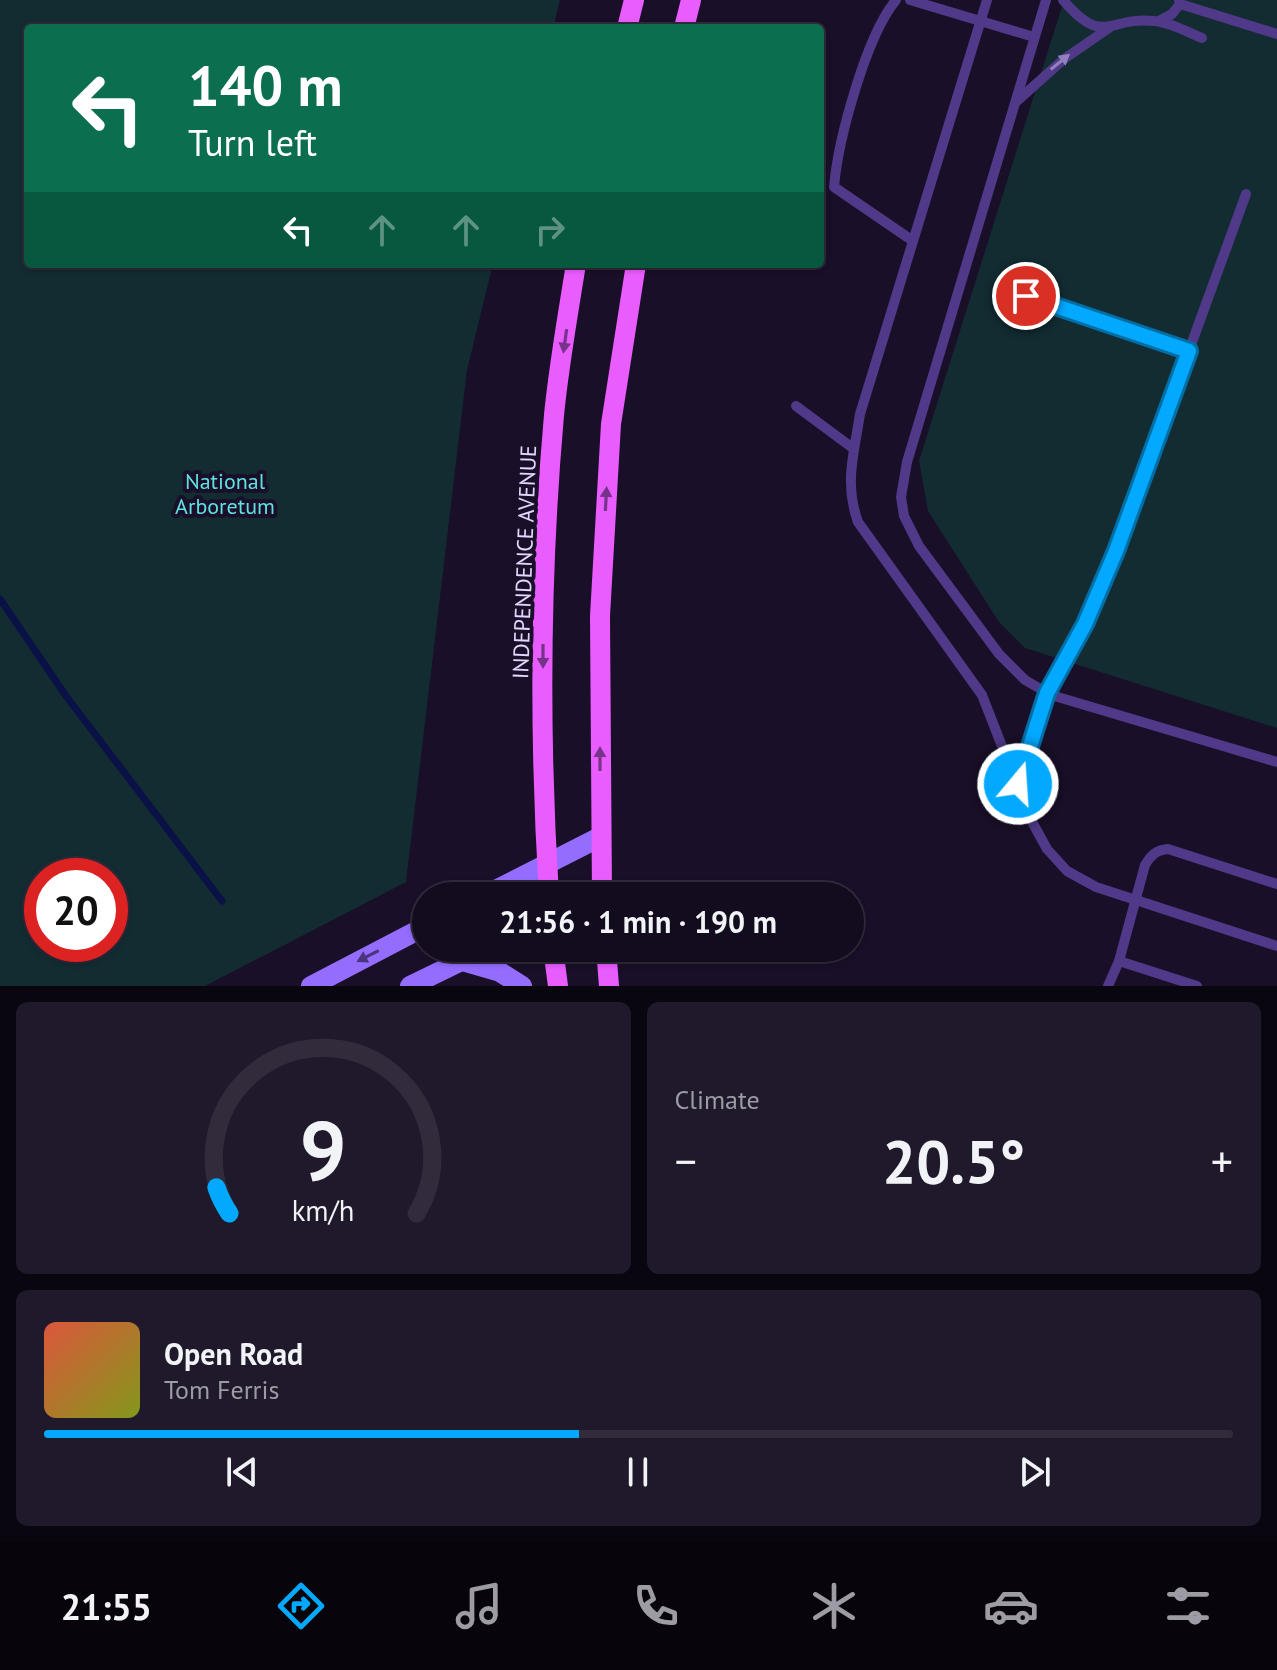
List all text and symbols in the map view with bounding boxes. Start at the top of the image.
text: 140 m [188,49,343,121]
one-way arrow [1050,54,1070,71]
icon: left [56,56,160,160]
text: Turn left [188,119,317,166]
icon: left [276,208,320,252]
icon: ahead [360,208,404,252]
icon: ahead [444,208,488,252]
icon: right [528,208,572,252]
pin [992,262,1060,330]
icon: arrive [1004,274,1048,318]
one-way arrow [558,329,571,354]
street label: INDEPENDENCE AVENUE [506,445,542,679]
park label: National Arboretum [175,467,275,520]
one-way arrow [600,486,613,511]
one-way arrow [537,644,550,669]
position arrow [976,742,1060,826]
one-way arrow [594,746,606,771]
speed limit sign: 20 [24,858,128,962]
text: 21:56 · 1 min · 190 m [499,902,777,941]
one-way arrow [357,950,380,963]
text: Climate [675,1083,760,1116]
text: 9 [300,1095,347,1203]
text: 20.5° [882,1122,1025,1200]
text: − [675,1132,697,1189]
text: + [1211,1132,1233,1189]
text: km/h [292,1192,355,1229]
text: Open Road [164,1334,303,1373]
text: Tom Ferris [164,1373,279,1406]
icon: previous [220,1450,264,1494]
icon: pause [616,1450,660,1494]
icon: next [1013,1450,1057,1494]
icon: directions [273,1578,329,1634]
icon: music [451,1578,507,1634]
icon: phone [628,1578,684,1634]
icon: climate [806,1578,862,1634]
icon: car [983,1578,1039,1634]
icon: filters [1160,1578,1216,1634]
text: 21:55 [61,1583,152,1630]

